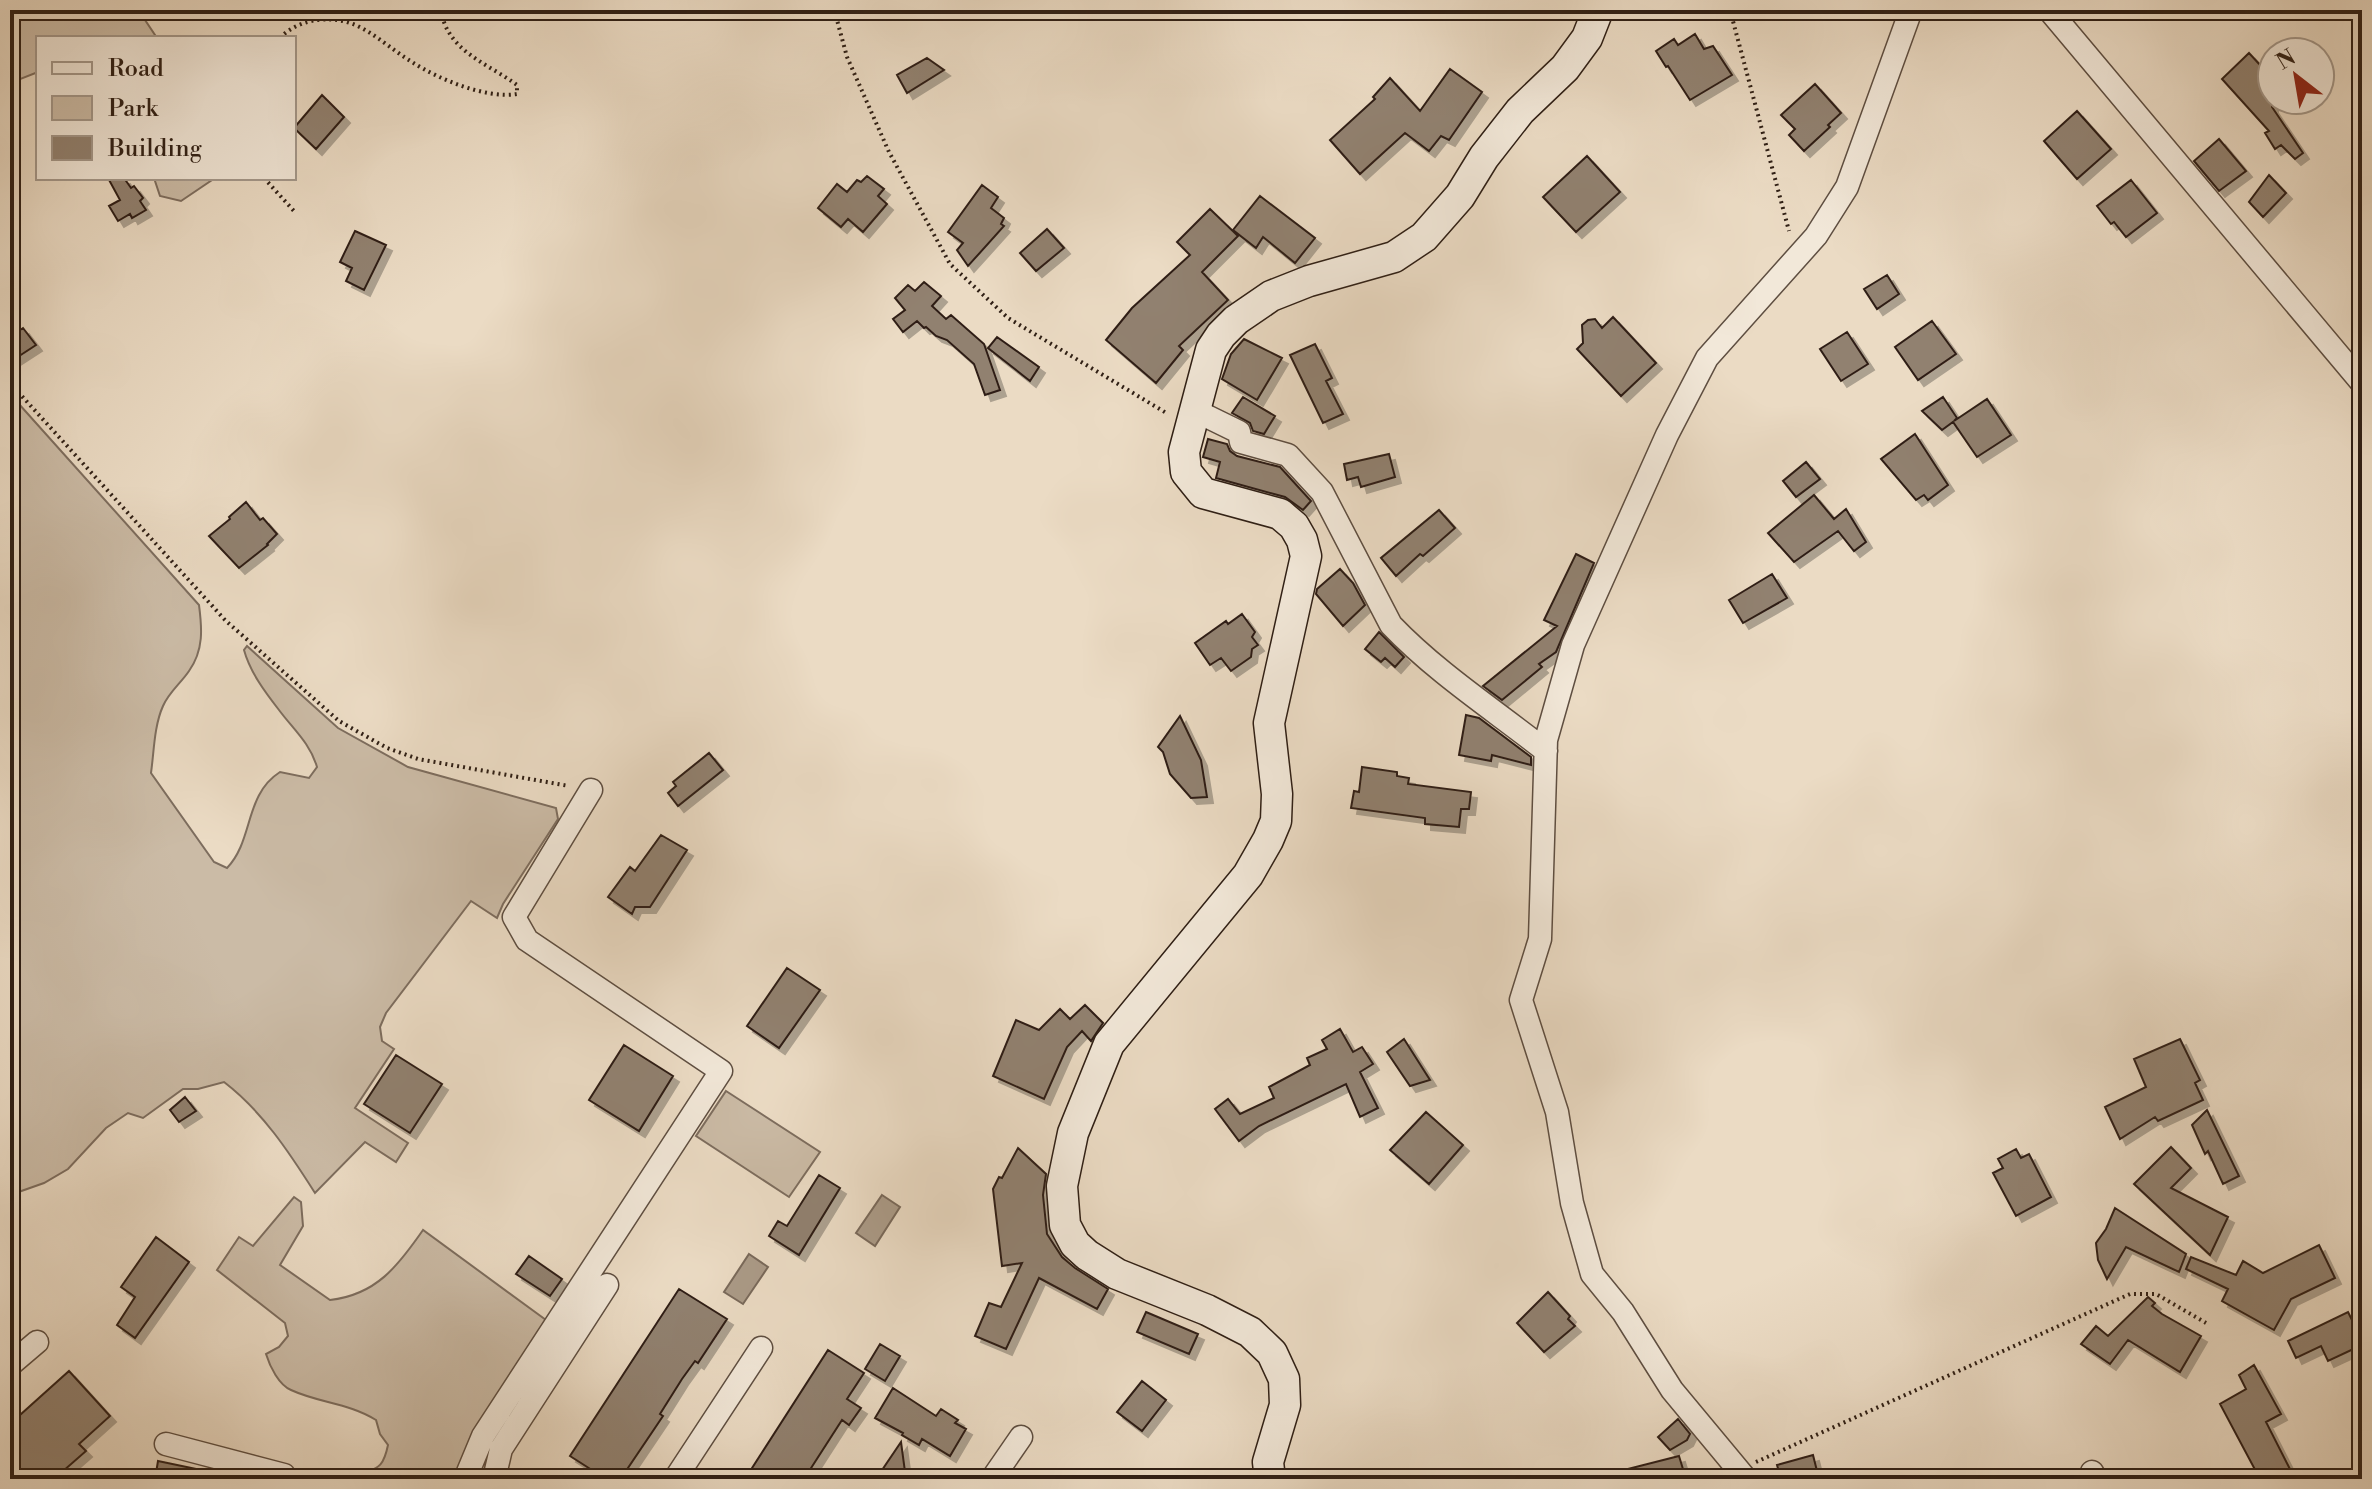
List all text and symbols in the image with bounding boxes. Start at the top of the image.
legend [36,36,296,180]
north arrow [2256,36,2336,116]
text: N [2272,44,2301,76]
text: Road [108,54,164,84]
text: Park [108,94,159,124]
text: Building [107,134,202,164]

